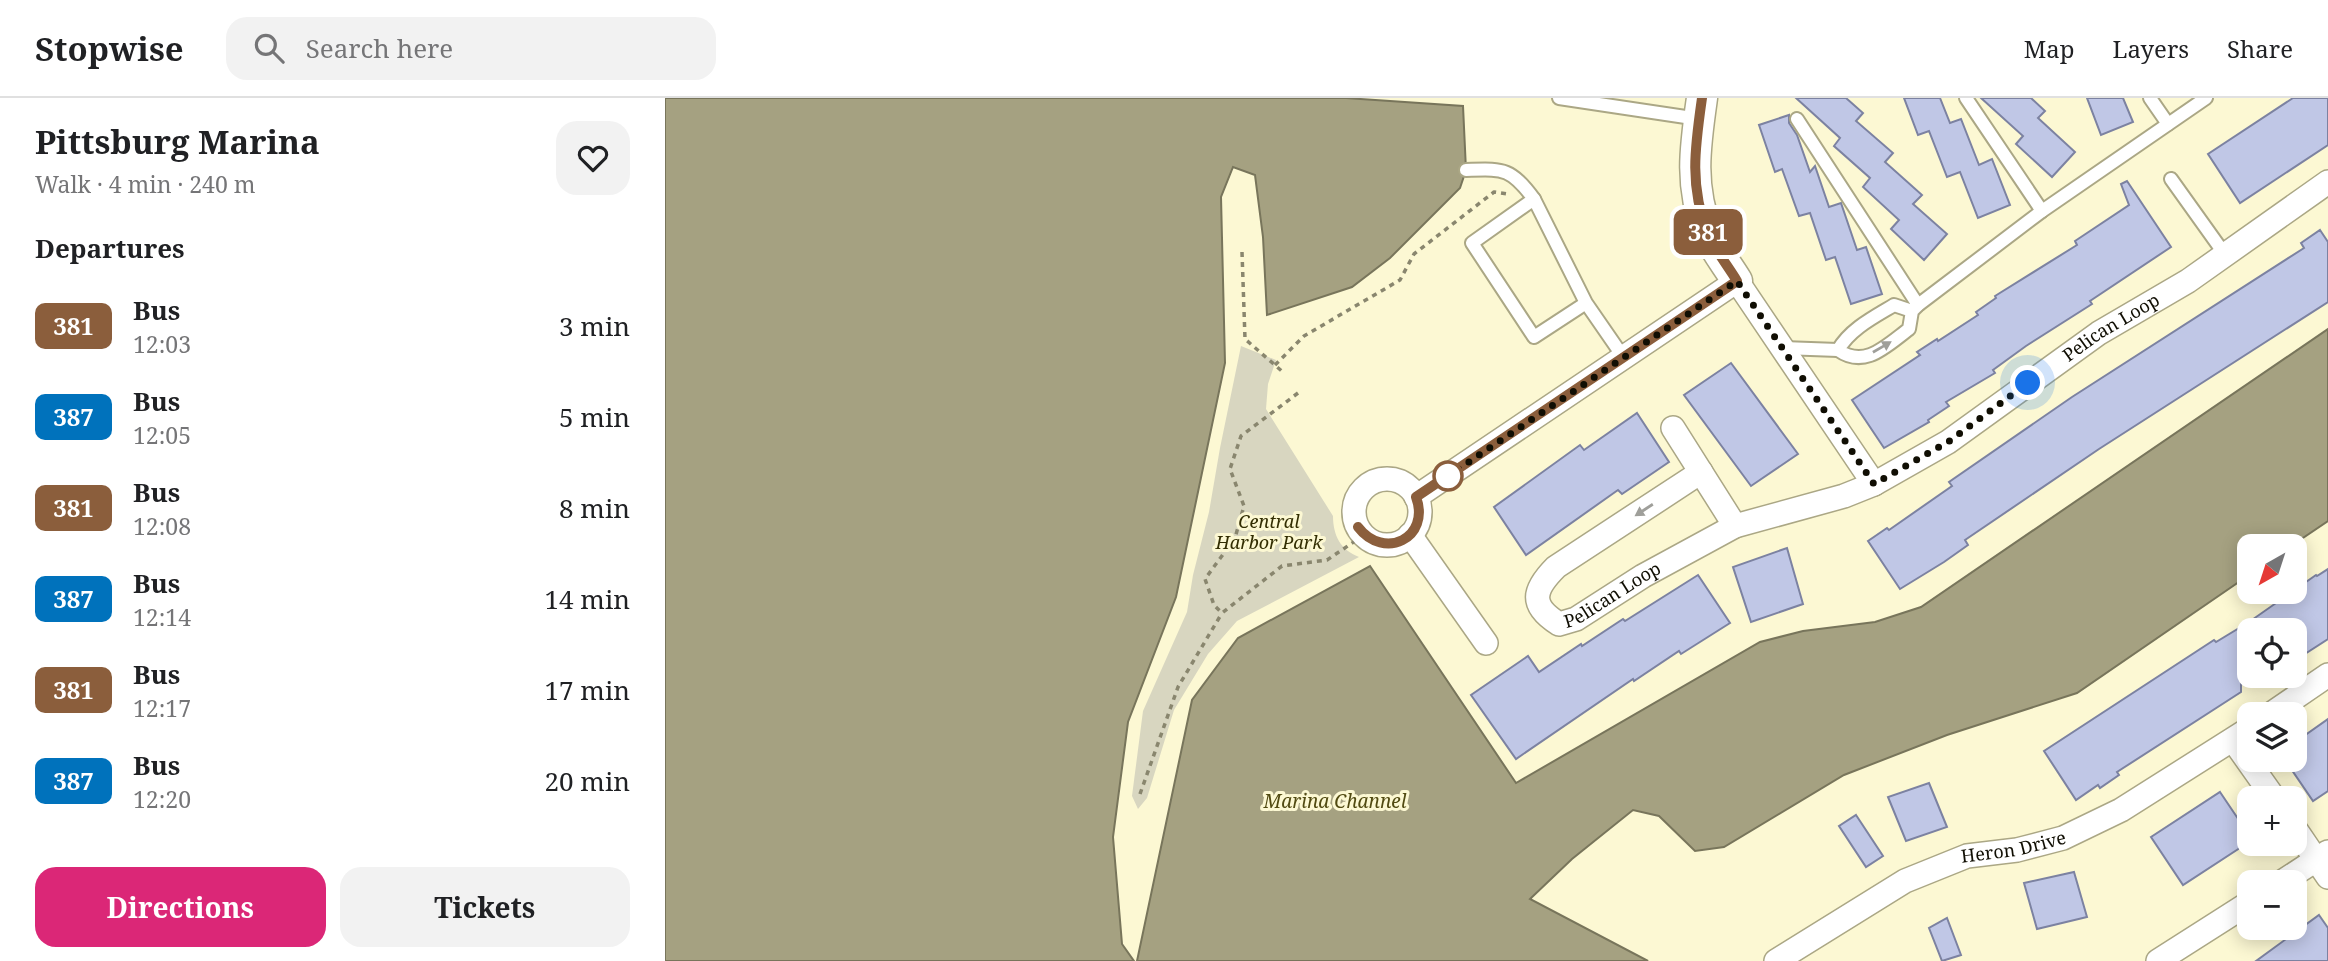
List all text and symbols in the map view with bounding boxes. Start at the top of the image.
search box [226,17,716,80]
text: Stopwise [35,26,184,71]
icon: search [250,29,288,67]
text: Search here [306,30,453,66]
text: Map [2024,32,2075,65]
text: Layers [2113,32,2189,65]
text: Share [2227,32,2293,65]
text: Pittsburg Marina [35,119,320,164]
button: heart [556,121,630,195]
text: Walk · 4 min · 240 m [35,168,255,200]
line badge: 381 [1668,209,1748,255]
text: 381 [1688,215,1728,248]
text: Departures [35,230,185,266]
street label: Pelican Loop [2057,287,2163,366]
text: Bus [133,292,180,328]
text: 3 min [559,308,630,344]
text: 381 [53,309,94,342]
text: 12:03 [133,328,191,360]
one-way arrow [1872,341,1891,354]
your location [2010,365,2045,400]
text: Bus [133,383,180,419]
text: 5 min [559,399,630,435]
text: 387 [53,400,94,433]
text: 12:05 [133,419,191,451]
unlabelled marker [1433,461,1463,491]
text: Bus [133,474,180,510]
text: 8 min [559,490,630,526]
text: 381 [53,491,94,524]
one-way arrow [1634,503,1654,516]
park label: Central Harbor Park [1215,509,1323,554]
text: 12:08 [133,510,191,542]
north arrow [2237,534,2307,604]
map controls [2237,534,2307,940]
street label: Pelican Loop [1561,556,1665,633]
text: Bus [133,565,180,601]
text: 14 min [545,581,630,617]
text: 387 [53,582,94,615]
text: 12:14 [133,601,191,633]
button: locate [2237,618,2307,688]
text: Bus [133,656,180,692]
text: 17 min [545,672,630,708]
text: 381 [53,673,94,706]
text: 12:17 [133,692,191,724]
button: layers [2237,702,2307,772]
text: Bus [133,747,180,783]
text: 20 min [545,763,630,799]
text: 387 [53,764,94,797]
text: 12:20 [133,783,191,815]
button: + [2237,786,2307,856]
water label: Marina Channel [1262,788,1407,814]
street label: Heron Drive [1960,825,2068,868]
button: Directions [35,867,326,947]
button: Tickets [340,867,630,947]
button: − [2237,870,2307,940]

